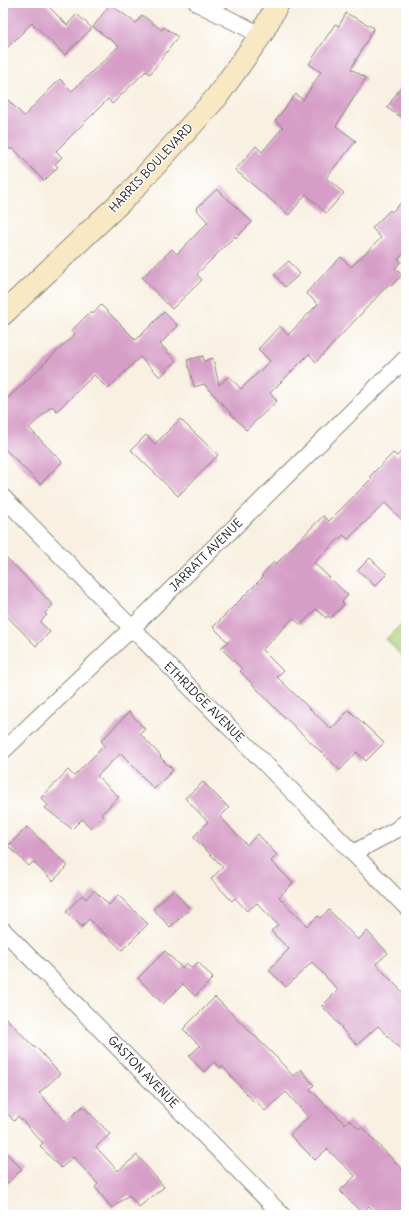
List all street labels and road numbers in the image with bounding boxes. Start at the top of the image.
street label: HARRIS BOULEVARD [105,120,196,215]
street label: JARRATT AVENUE [166,515,245,594]
street label: ETHRIDGE AVENUE [161,658,248,745]
street label: GASTON AVENUE [105,1032,182,1111]

